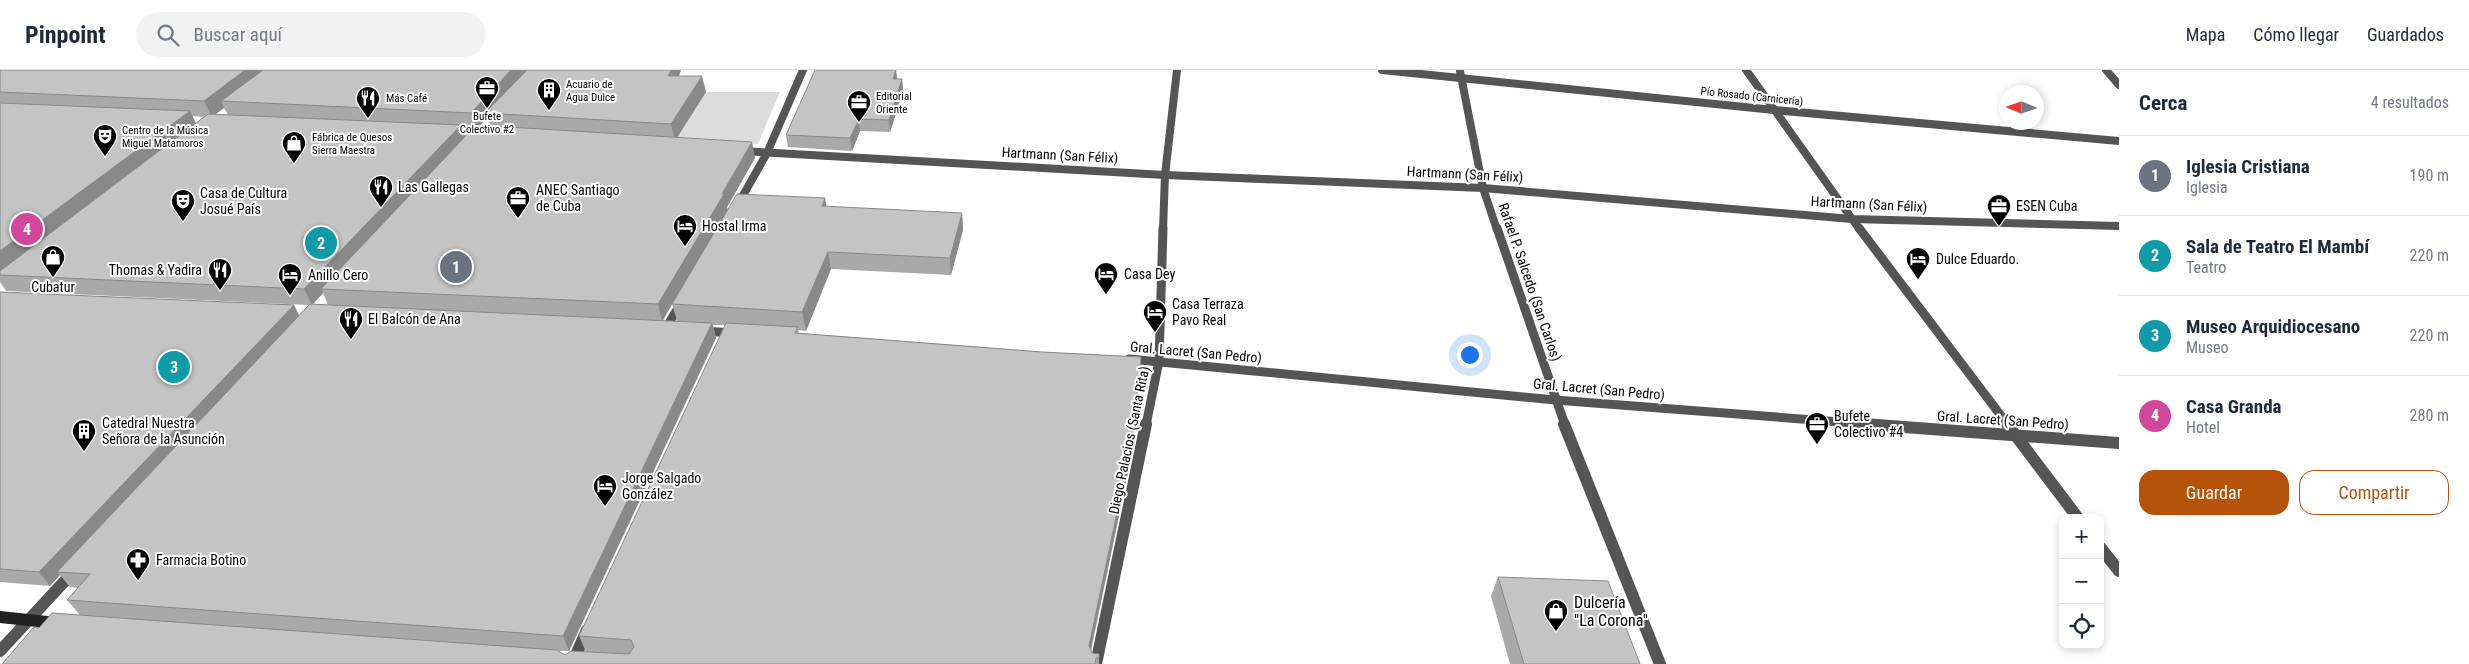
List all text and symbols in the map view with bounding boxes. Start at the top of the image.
search box [136,12,486,57]
text: Pinpoint [25,21,106,49]
icon: search [154,21,182,49]
text: Buscar aquí [194,23,282,46]
text: Mapa [2186,24,2225,45]
text: Cómo llegar [2253,24,2339,45]
text: Guardados [2367,24,2444,45]
office icon: Bufete Colectivo #2 [474,75,500,109]
building icon: Acuario de Agua Dulce [536,77,562,111]
place label: Acuario de Agua Dulce [566,78,615,104]
restaurant icon: Más Café [355,85,381,119]
street label: Pío Rosado (Carnicería) [1700,85,1804,108]
north arrow [1999,85,2044,130]
office icon: Editorial Oriente [846,89,872,123]
place label: Editorial Oriente [876,90,912,116]
text: Cerca [2139,91,2187,115]
place label: Más Café [386,92,427,105]
text: 4 resultados [2371,93,2449,112]
place label: Bufete Colectivo #2 [460,110,514,136]
theatre icon: Centro de la Música Miguel Matamoros [92,123,118,157]
place label: Centro de la Música Miguel Matamoros [122,124,208,150]
shop icon: Fábrica de Quesos Sierra Maestra [281,130,307,164]
place label: Fábrica de Quesos Sierra Maestra [312,131,392,157]
street label: Hartmann (San Félix) [1001,144,1119,167]
text: Iglesia Cristiana [2186,155,2310,178]
street label: Hartmann (San Félix) [1406,163,1524,186]
text: 1 [2151,166,2159,185]
text: 190 m [2410,166,2449,185]
restaurant icon: Las Gallegas [368,174,394,208]
text: Iglesia [2186,178,2228,197]
place label: Las Gallegas [398,179,469,195]
place label: ANEC Santiago de Cuba [536,182,620,214]
place label: Casa de Cultura Josué País [200,185,287,217]
office icon: ANEC Santiago de Cuba [505,185,531,219]
theatre icon: Casa de Cultura Josué País [170,188,196,222]
street label: Hartmann (San Félix) [1810,193,1928,216]
office icon: ESEN Cuba [1986,193,2012,227]
place label: ESEN Cuba [2016,198,2077,214]
street label: Rafael P. Salcedo (San Carlos) [1494,201,1565,364]
pin: 4 [11,210,43,248]
hotel icon: Hostal Irma [672,213,698,247]
place label: Hostal Irma [702,218,766,234]
pin: 2 [305,224,337,262]
text: Sala de Teatro El Mambí [2186,235,2369,258]
shop icon: Cubatur [40,244,66,278]
hotel icon: Dulce Eduardo. [1905,246,1931,280]
text: 2 [2151,246,2159,265]
text: 220 m [2410,246,2449,265]
pin: 1 [440,248,472,286]
place label: Dulce Eduardo. [1936,251,2019,267]
restaurant icon: Thomas & Yadira [207,257,233,291]
text: Teatro [2186,258,2226,277]
hotel icon: Casa Dey [1093,261,1119,295]
place label: Thomas & Yadira [109,262,202,278]
hotel icon: Anillo Cero [277,262,303,296]
place label: Casa Dey [1124,266,1175,282]
place label: Anillo Cero [308,267,368,283]
place label: Cubatur [31,279,75,295]
place label: Casa Terraza Pavo Real [1172,296,1244,328]
hotel icon: Casa Terraza Pavo Real [1142,299,1168,333]
restaurant icon: El Balcón de Ana [338,306,364,340]
place label: El Balcón de Ana [368,311,461,327]
text: Museo Arquidiocesano [2186,315,2360,338]
text: 3 [2151,326,2159,345]
text: 220 m [2410,326,2449,345]
street label: Gral. Lacret (San Pedro) [1129,338,1263,367]
text: Museo [2186,338,2229,357]
your location [1457,342,1483,368]
pin: 3 [158,348,190,386]
street label: Diego Palacios (Santa Rita) [1106,365,1153,516]
street label: Gral. Lacret (San Pedro) [1532,375,1666,404]
text: Casa Granda [2186,395,2282,418]
text: 4 [2151,406,2159,425]
text: 280 m [2410,406,2449,425]
street label: Gral. Lacret (San Pedro) [1936,407,2069,434]
place label: Bufete Colectivo #4 [1834,408,1903,440]
office icon: Bufete Colectivo #4 [1804,411,1830,445]
place label: Catedral Nuestra Señora de la Asunción [102,415,225,447]
building icon: Catedral Nuestra Señora de la Asunción [71,418,97,452]
text: Hotel [2186,418,2220,437]
place label: Jorge Salgado González [622,470,701,502]
button: Guardar [2139,470,2289,515]
button: Compartir [2299,470,2449,515]
hotel icon: Jorge Salgado González [592,473,618,507]
map controls [2059,514,2104,649]
button: + [2059,514,2104,559]
pharmacy icon: Farmacia Botino [125,547,151,581]
place label: Farmacia Botino [156,552,246,568]
button: − [2059,559,2104,604]
place label: Dulcería "La Corona" [1574,593,1648,630]
shop icon: Dulcería "La Corona" [1543,598,1569,632]
button: locate [2059,604,2104,649]

